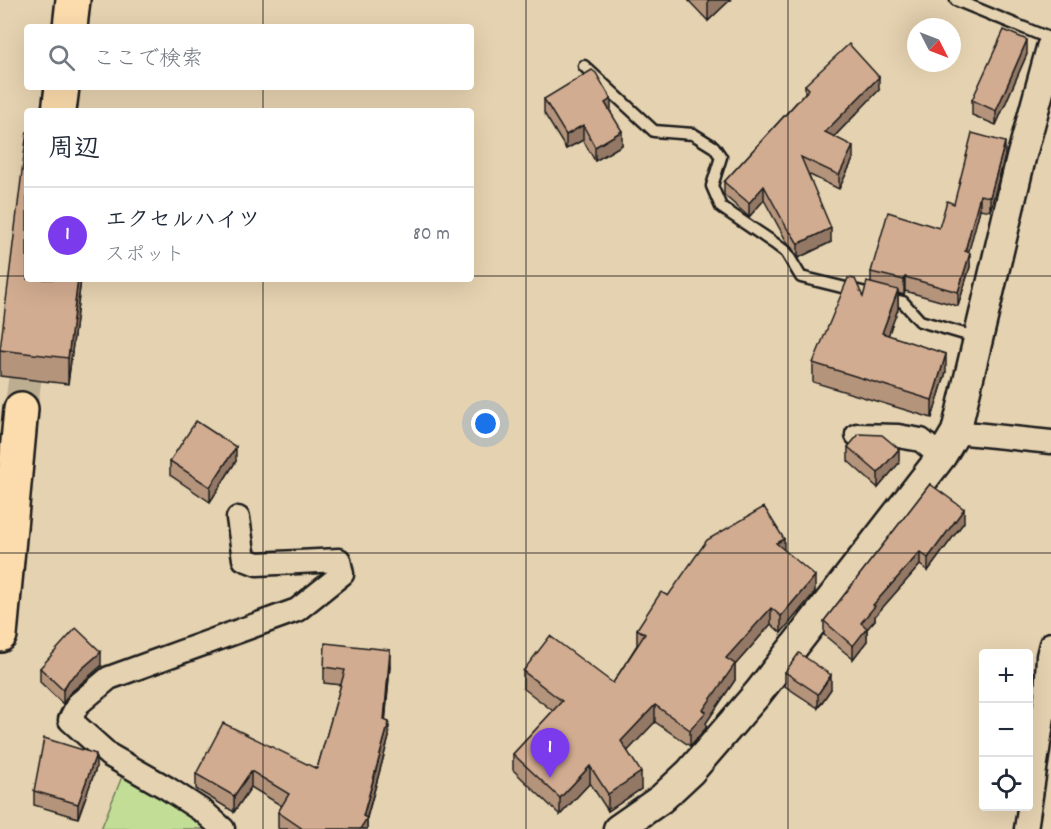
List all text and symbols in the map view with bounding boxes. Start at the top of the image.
north arrow [907,18,961,72]
search box [24,24,474,90]
icon: search [45,41,78,74]
text: ここで検索 [93,45,203,76]
text: 周辺 [48,132,100,169]
text: エクセルハイツ [105,206,260,237]
text: 1 [65,221,70,249]
text: 80 m [413,221,450,249]
text: スポット [105,242,185,270]
your location [471,409,500,438]
map controls [979,649,1033,811]
button: + [979,649,1033,703]
button: − [979,703,1033,757]
pin: 1 [530,728,570,778]
button: locate [979,757,1033,811]

